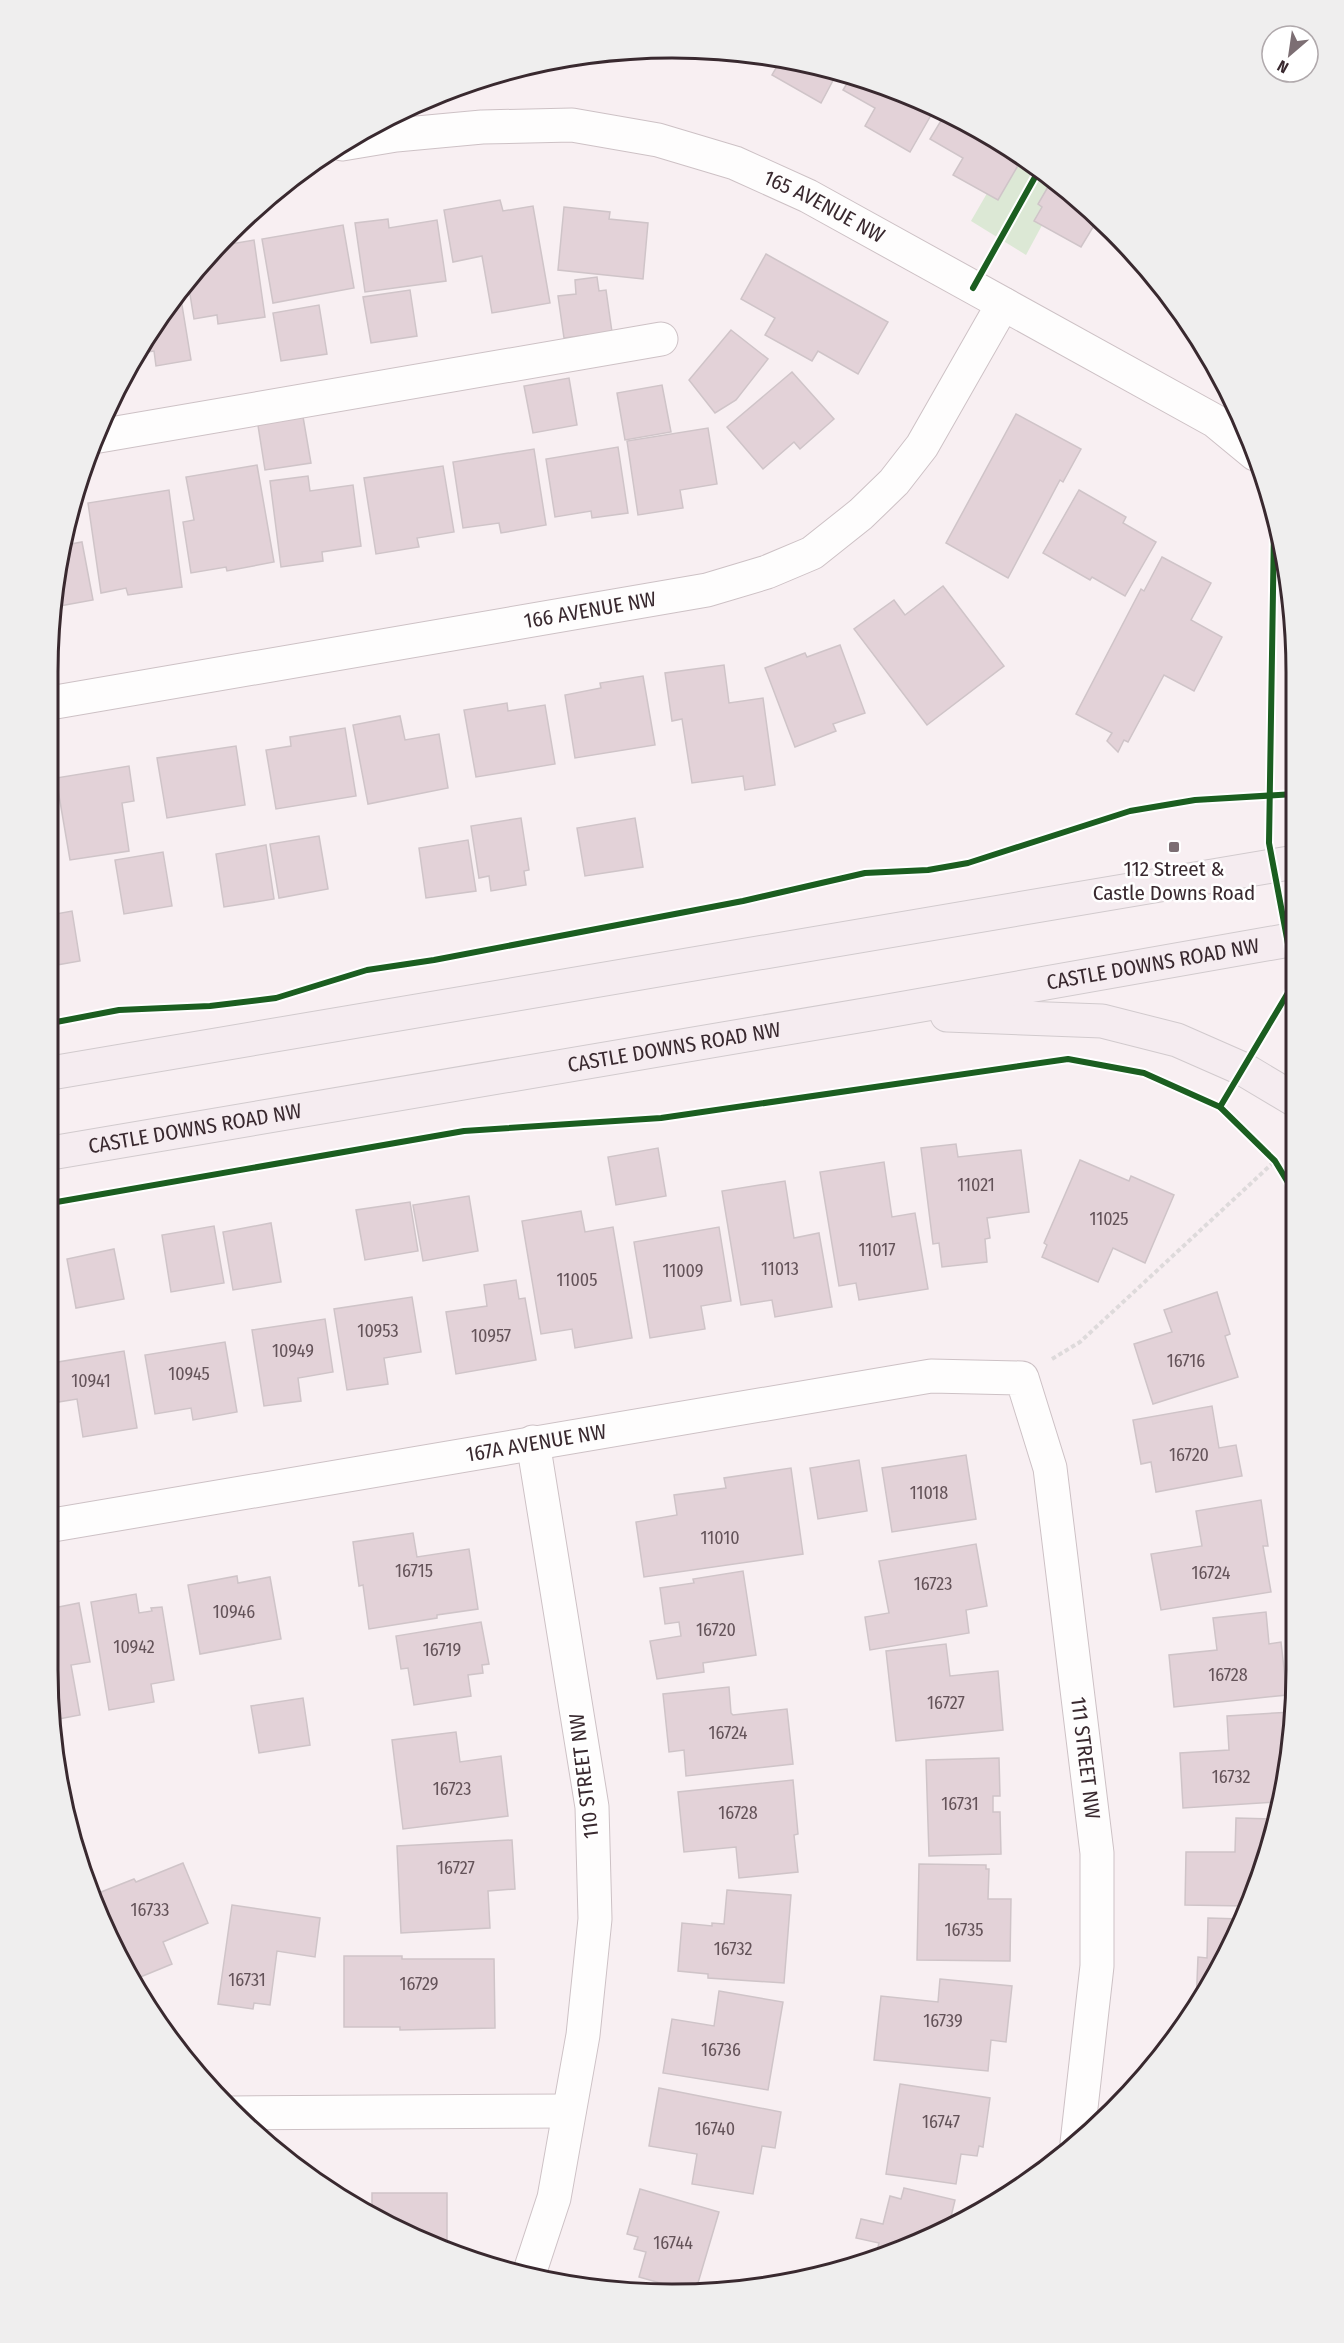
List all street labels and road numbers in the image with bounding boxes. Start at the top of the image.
street label: 165 AVENUE NW [760,165,889,249]
street label: 166 AVENUE NW [522,586,658,634]
street label: CASTLE DOWNS ROAD NW [1044,932,1262,996]
street label: CASTLE DOWNS ROAD NW [566,1016,783,1078]
street label: CASTLE DOWNS ROAD NW [86,1098,304,1159]
street label: 167A AVENUE NW [464,1418,608,1468]
street label: 111 STREET NW [1065,1695,1106,1821]
street label: 110 STREET NW [563,1712,605,1840]

